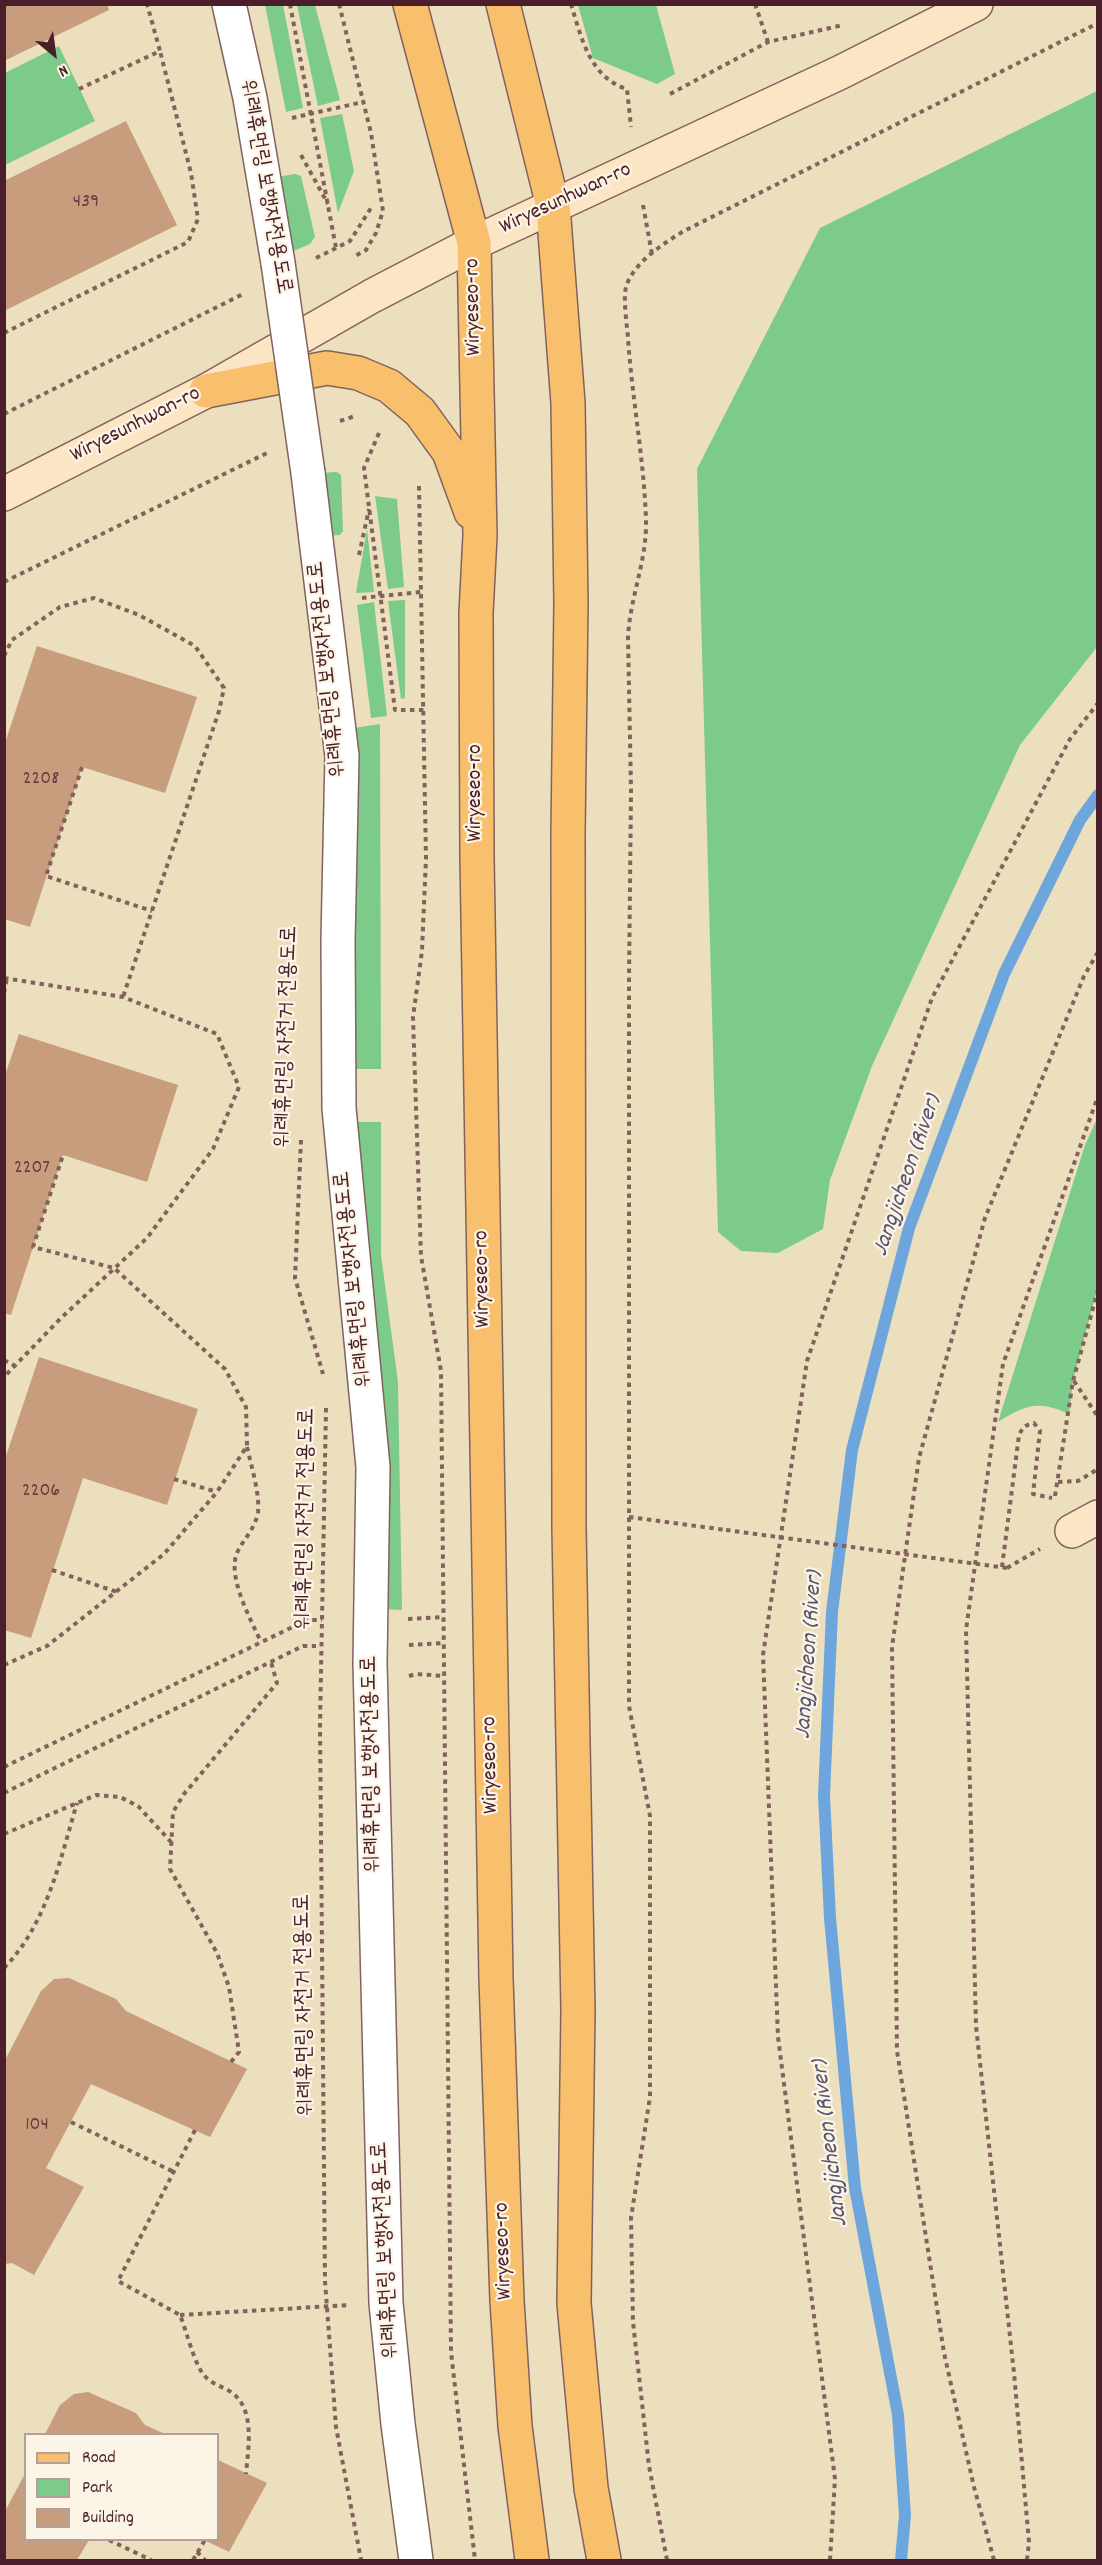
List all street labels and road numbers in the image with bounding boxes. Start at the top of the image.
street label: 위례휴먼링 보행자전용도로 [232,78,296,296]
street label: Wiryesunhwan-ro [496,158,636,242]
street label: Wiryeseo-ro [461,258,489,356]
street label: Wiryesunhwan-ro [67,382,205,470]
street label: 위례휴먼링 보행자전용도로 [305,559,353,779]
street label: Wiryeseo-ro [464,744,490,842]
street label: 위례휴먼링 자전거 전용도로 [271,925,305,1149]
street label: 위례휴먼링 보행자전용도로 [331,1169,379,1389]
street label: Wiryeseo-ro [470,1230,498,1328]
street label: 위례휴먼링 자전거 전용도로 [292,1408,322,1630]
street label: 위례휴먼링 보행자전용도로 [358,1655,388,1873]
street label: Wiryeseo-ro [478,1716,506,1814]
street label: 위례휴먼링 자전거 전용도로 [291,1894,321,2116]
street label: 위례휴먼링 보행자전용도로 [368,2141,406,2359]
street label: Wiryeseo-ro [490,2202,520,2300]

